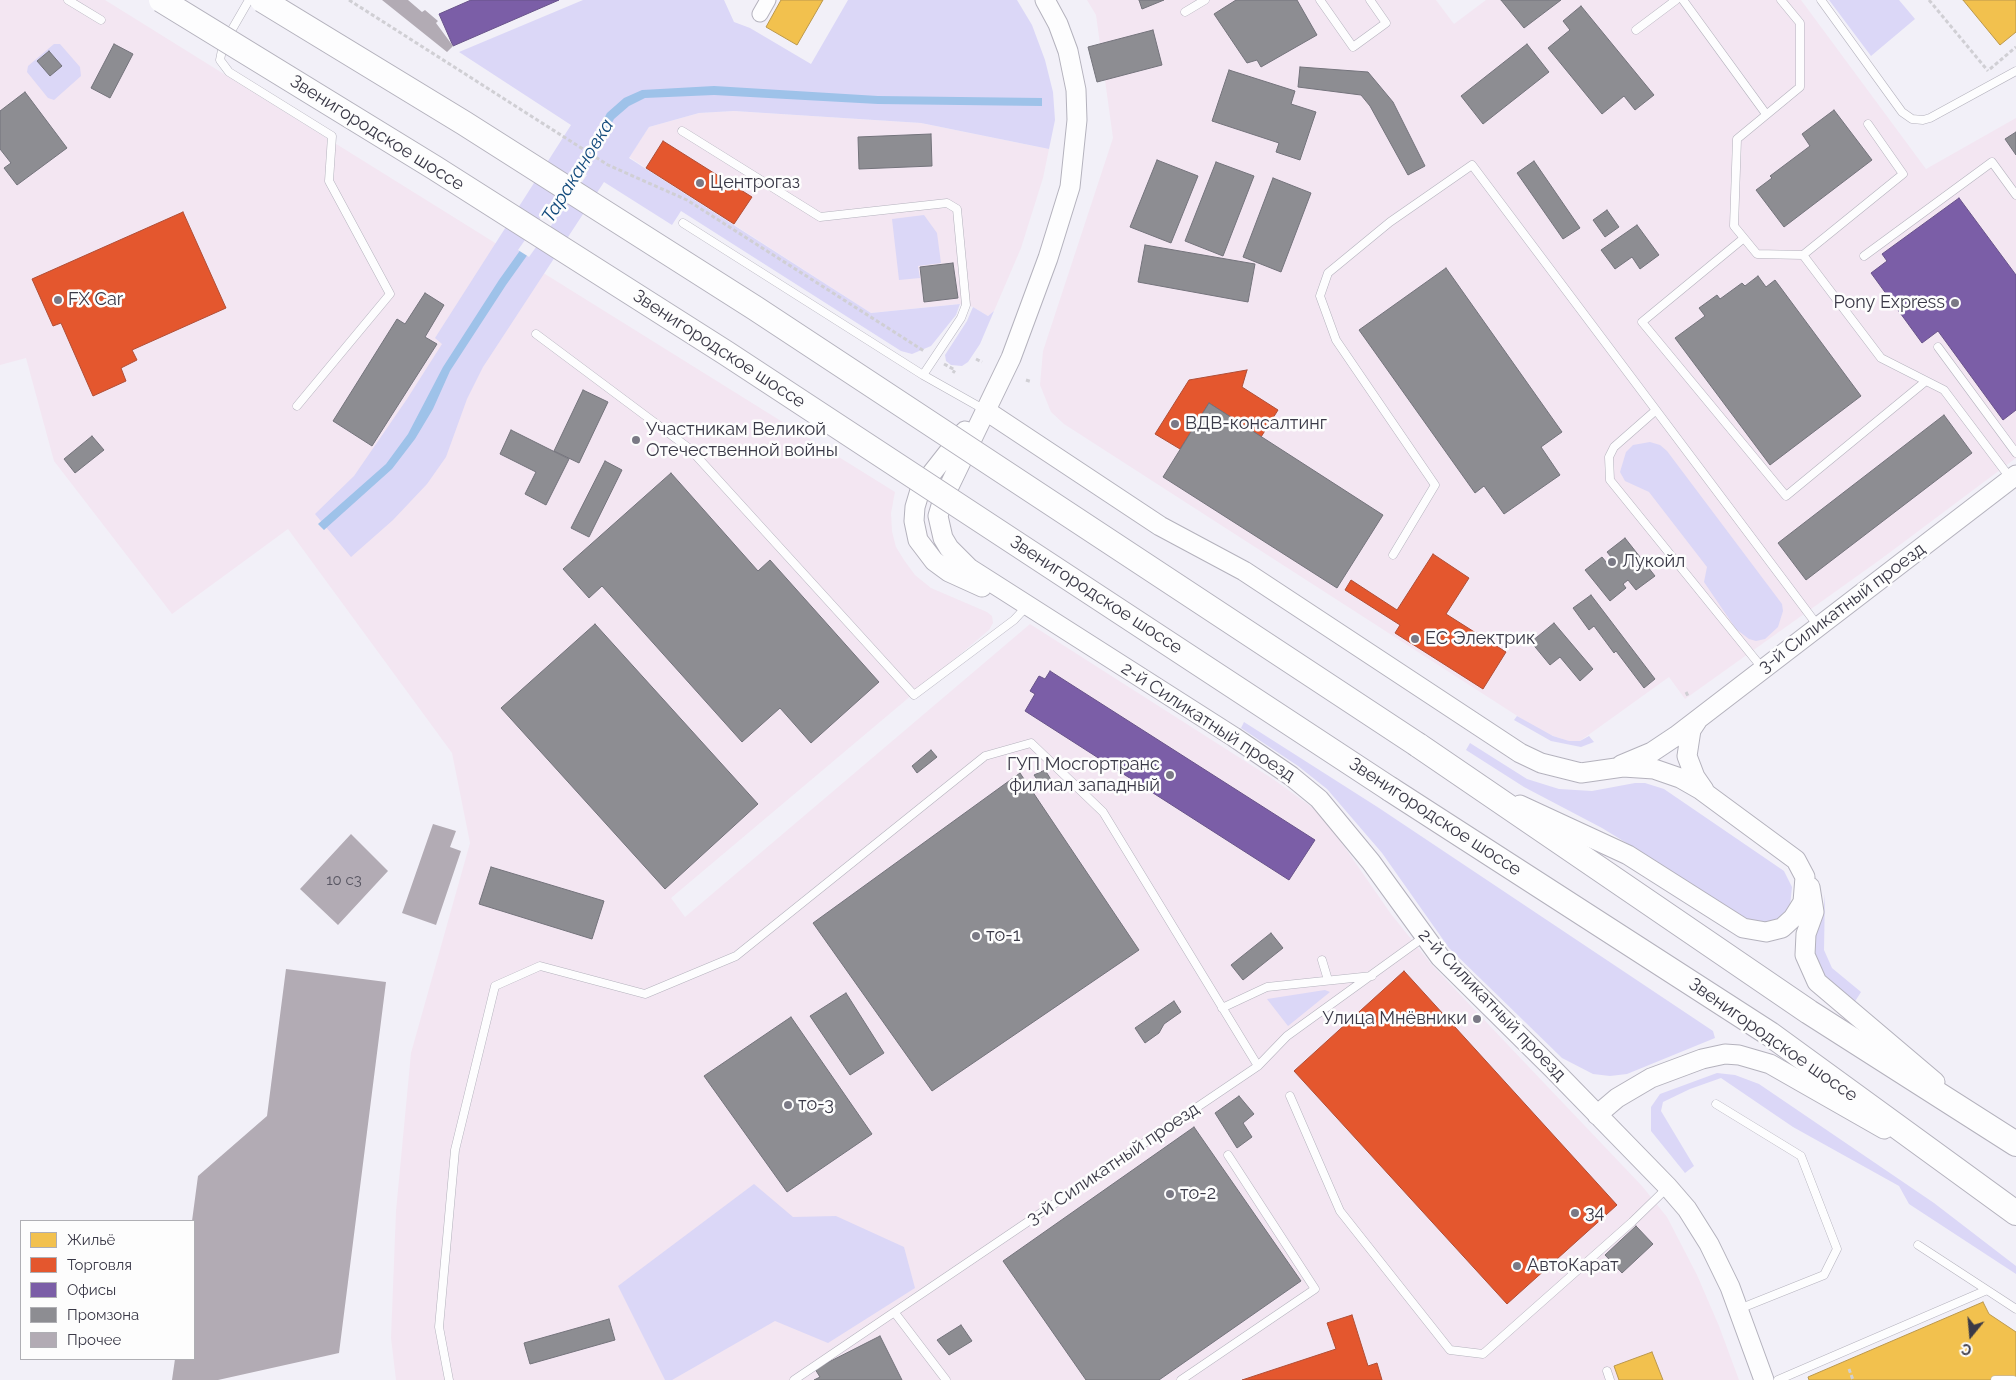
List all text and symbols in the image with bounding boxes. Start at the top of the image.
street label: Звенигородское шоссе [286,71,468,195]
water label: Таракановка [537,115,619,227]
place label: Центрогаз [710,172,800,194]
marker: Центрогаз [694,177,706,189]
street label: Звенигородское шоссе [629,285,809,413]
place label: FX Car [68,289,123,311]
place label: Pony Express [1833,292,1945,314]
marker: FX Car [52,294,64,306]
marker: Pony Express [1949,297,1961,309]
place label: ВДВ-консалтинг [1185,413,1327,435]
marker: ВДВ-консалтинг [1169,418,1181,430]
place label: Участникам Великой Отечественной войны [646,419,838,462]
marker: Участникам Великой Отечественной войны [630,434,642,446]
street label: Звенигородское шоссе [1006,531,1186,659]
street label: 3-й Силикатный проезд [1754,538,1930,678]
place label: Лукойл [1622,551,1685,573]
marker: Лукойл [1606,556,1618,568]
place label: ЕС Электрик [1425,628,1535,650]
marker: ЕС Электрик [1409,633,1421,645]
street label: 2-й Силикатный проезд [1117,658,1299,786]
street label: Звенигородское шоссе [1345,753,1525,881]
place label: ГУП Мосгортранс филиал западный [1007,754,1160,796]
marker: ГУП Мосгортранс филиал западный [1164,769,1176,781]
house number: 10 с3 [326,871,362,889]
street label: 2-й Силикатный проезд [1414,924,1570,1086]
place label: то-1 [986,925,1020,947]
marker: то-1 [970,930,982,942]
street label: Звенигородское шоссе [1684,973,1862,1107]
place label: Улица Мнёвники [1322,1008,1467,1030]
marker: Улица Мнёвники [1471,1013,1483,1025]
place label: то-3 [798,1094,834,1116]
street label: 3-й Силикатный проезд [1023,1098,1203,1230]
marker: то-3 [782,1099,794,1111]
place label: то-2 [1180,1183,1216,1205]
marker: то-2 [1164,1188,1176,1200]
place label: 34 [1585,1202,1604,1224]
marker: 34 [1569,1207,1581,1219]
legend [20,1220,195,1360]
text: Жильё [67,1231,115,1249]
place label: АвтоКарат [1527,1255,1619,1277]
text: Торговля [67,1256,132,1274]
marker: АвтоКарат [1511,1260,1523,1272]
text: Офисы [67,1281,116,1299]
text: Промзона [67,1306,139,1324]
north arrow [1946,1310,1996,1360]
text: Прочее [67,1331,121,1349]
text: С [1960,1340,1974,1358]

